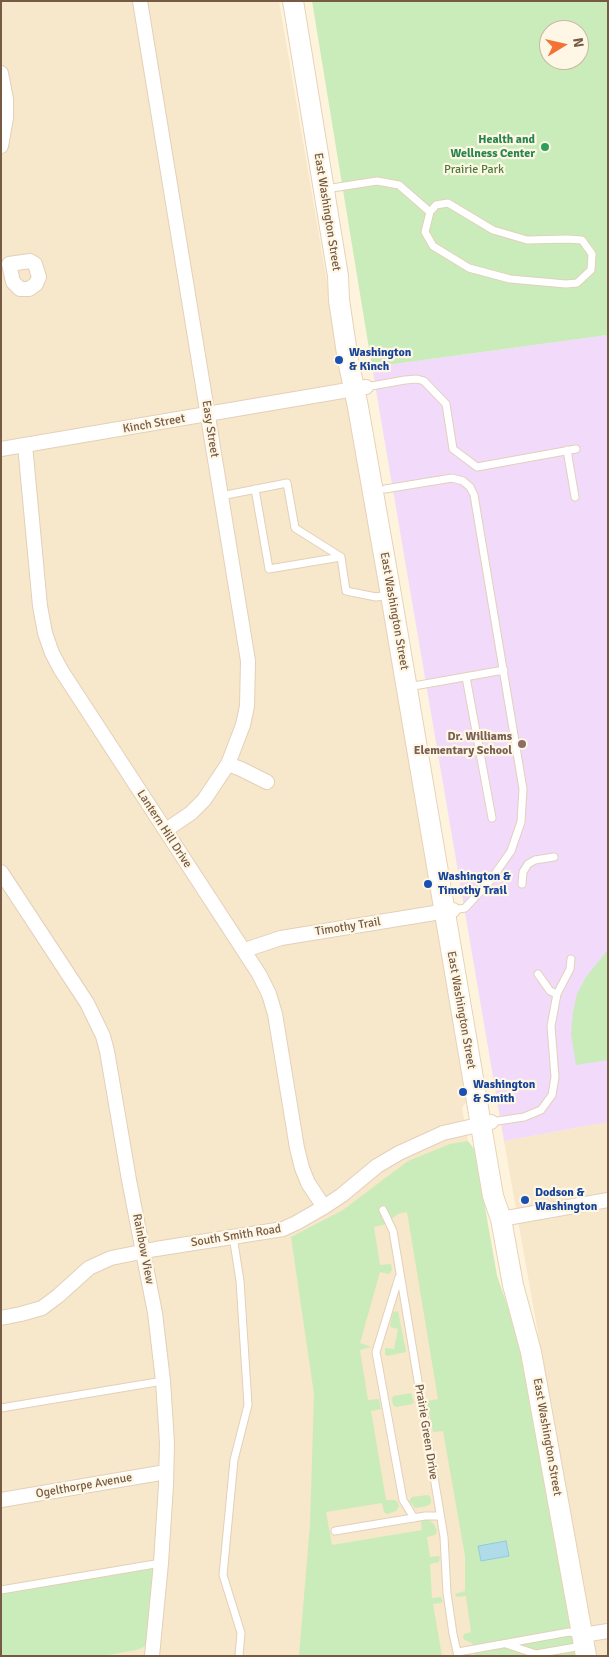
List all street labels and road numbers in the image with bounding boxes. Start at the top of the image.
street label: East Washington Street [311,152,343,272]
street label: Easy Street [198,399,222,459]
street label: Kinch Street [122,411,186,437]
street label: East Washington Street [377,551,411,671]
street label: Lantern Hill Drive [133,787,195,871]
street label: Timothy Trail [314,915,382,939]
street label: East Washington Street [444,950,478,1070]
street label: Rainbow View [129,1213,157,1285]
street label: South Smith Road [190,1222,282,1250]
street label: East Washington Street [530,1377,564,1497]
street label: Prairie Green Drive [411,1383,441,1481]
street label: Ogelthorpe Avenue [35,1470,133,1502]

